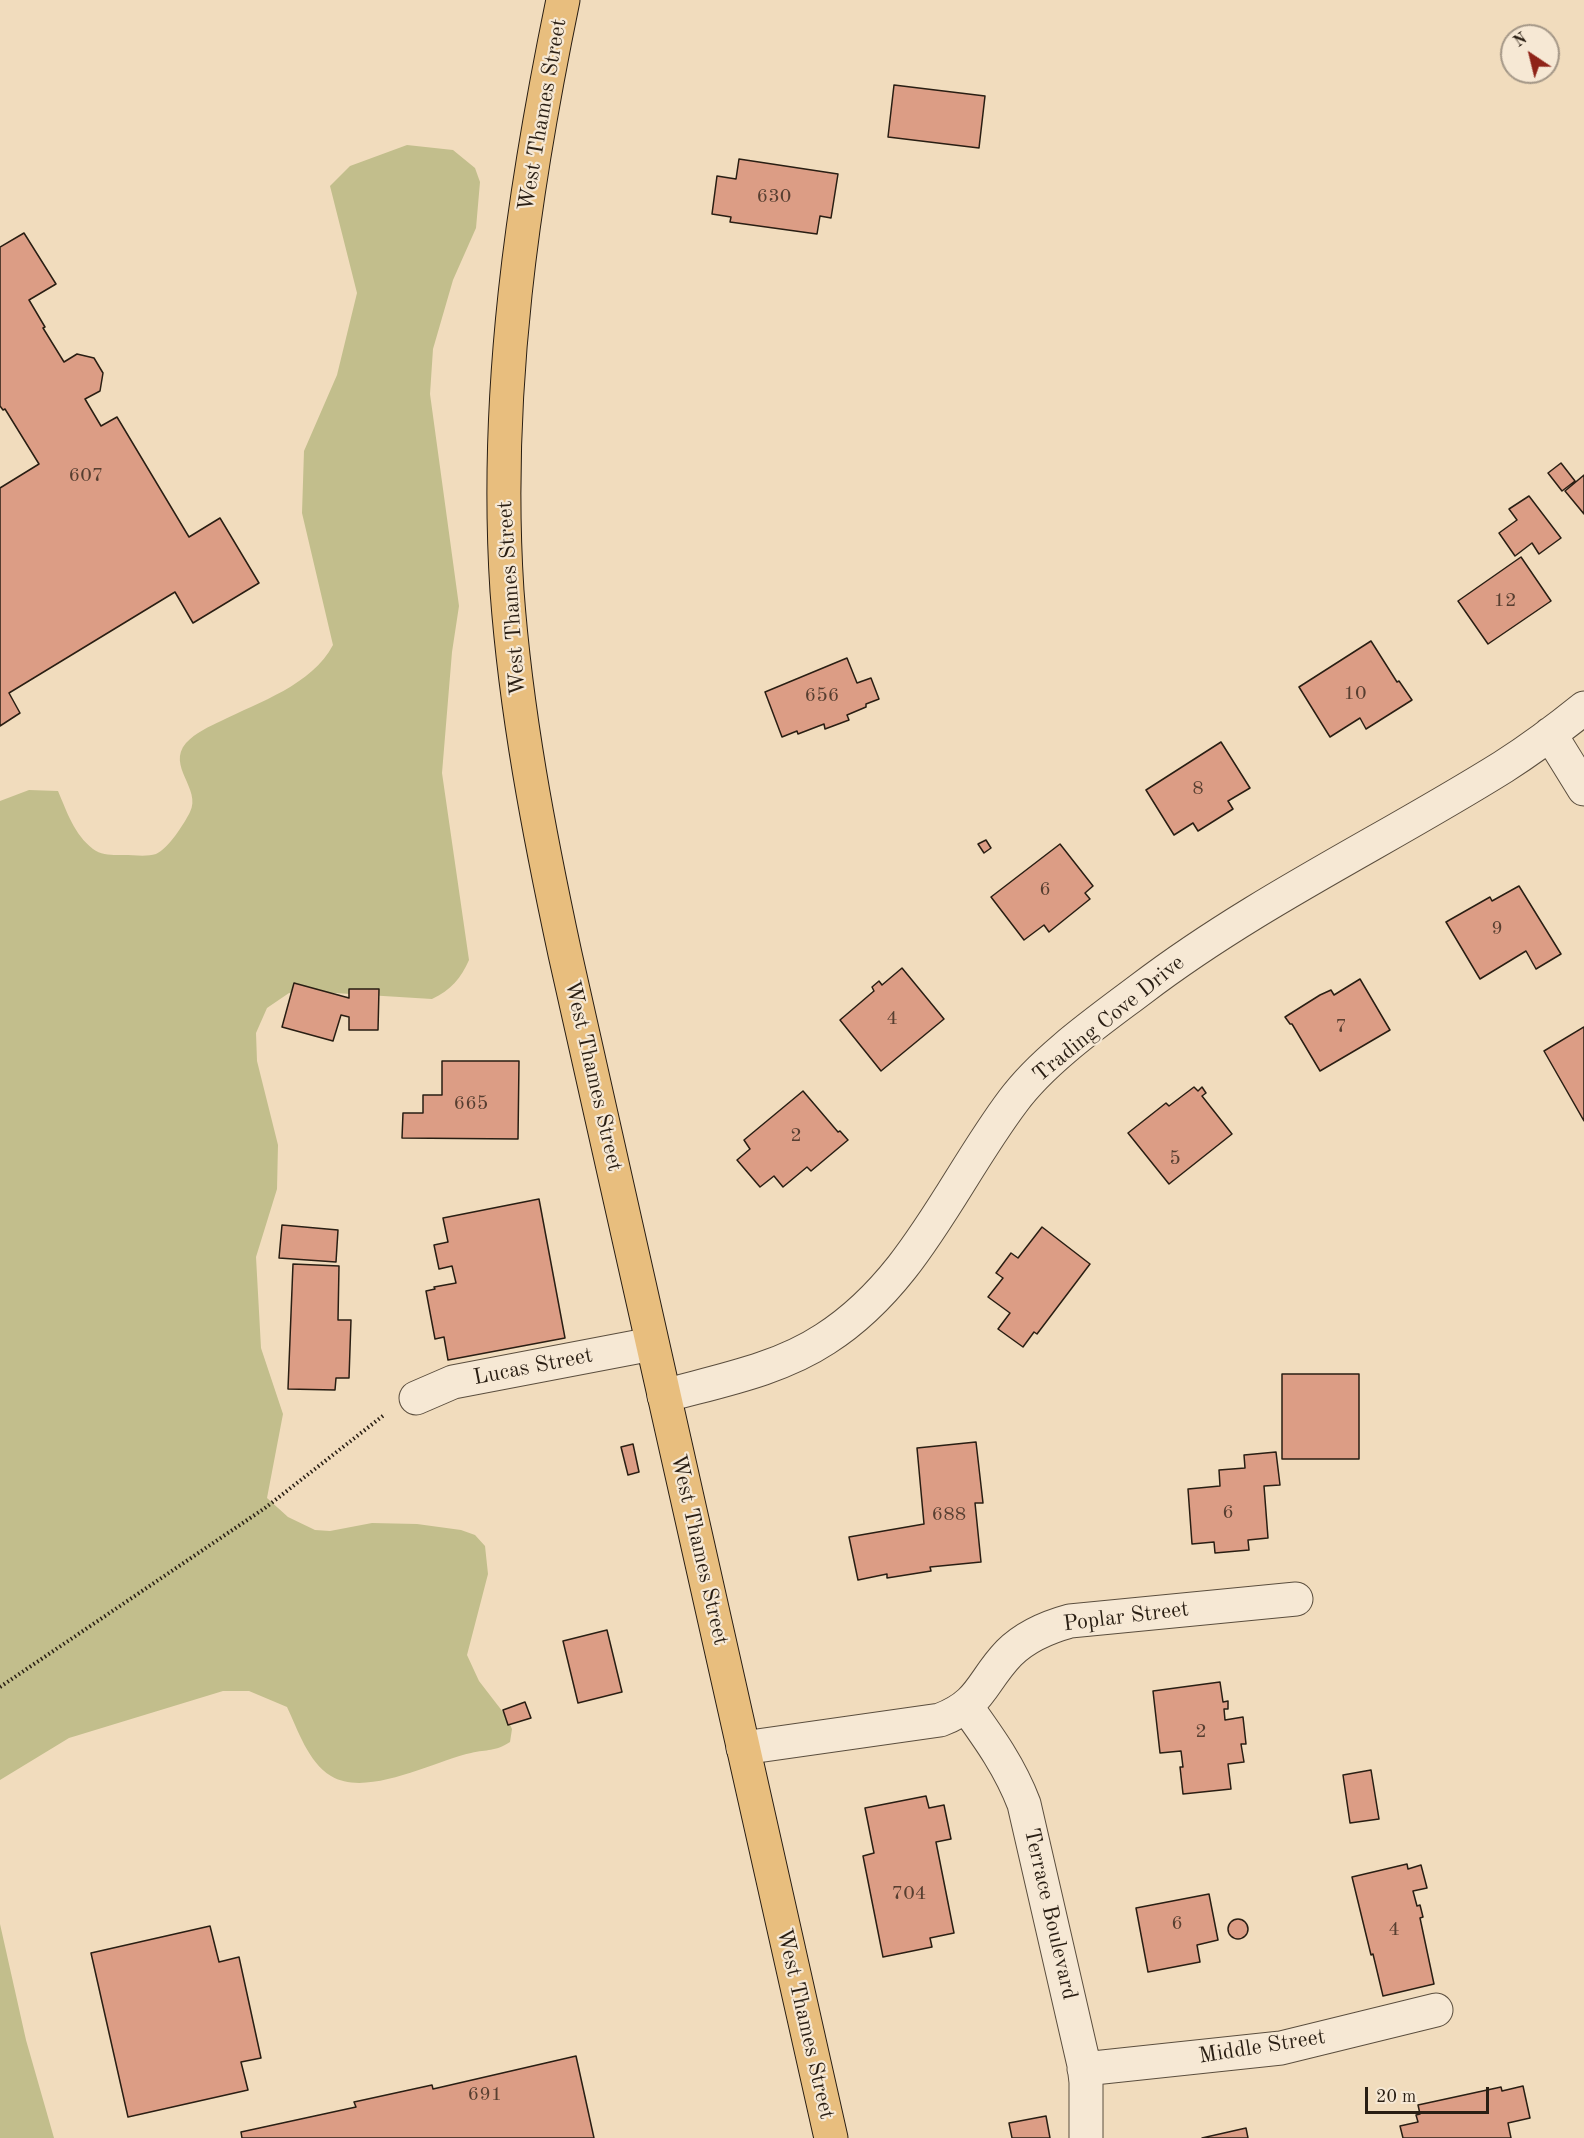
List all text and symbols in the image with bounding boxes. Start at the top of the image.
street label: West Thames Street [513,17,573,213]
north arrow [1500,24,1560,84]
text: N [1511,31,1530,51]
house number: 630 [757,185,791,209]
house number: 607 [69,464,103,488]
street label: West Thames Street [492,500,532,696]
house number: 12 [1493,589,1517,613]
house number: 10 [1343,682,1367,706]
house number: 656 [805,684,839,708]
house number: 8 [1192,777,1204,801]
house number: 6 [1039,878,1051,902]
house number: 9 [1491,917,1503,941]
street label: Trading Cove Drive [1028,950,1190,1088]
street label: West Thames Street [558,978,628,1174]
house number: 4 [886,1007,898,1031]
house number: 7 [1335,1015,1347,1039]
house number: 665 [454,1092,488,1116]
house number: 2 [790,1124,802,1148]
house number: 5 [1169,1147,1181,1171]
street label: Lucas Street [471,1343,595,1391]
street label: West Thames Street [664,1452,734,1648]
house number: 6 [1222,1501,1234,1525]
house number: 688 [932,1503,966,1527]
street label: Poplar Street [1062,1596,1190,1638]
house number: 2 [1195,1720,1207,1744]
street label: Terrace Boulevard [1017,1826,1083,2002]
house number: 704 [892,1882,926,1906]
house number: 6 [1171,1912,1183,1936]
house number: 4 [1388,1918,1400,1942]
street label: West Thames Street [770,1926,840,2122]
street label: Middle Street [1197,2024,1327,2070]
scale bar [1368,2075,1492,2113]
house number: 691 [468,2083,502,2107]
text: 20 m [1376,2088,1416,2106]

